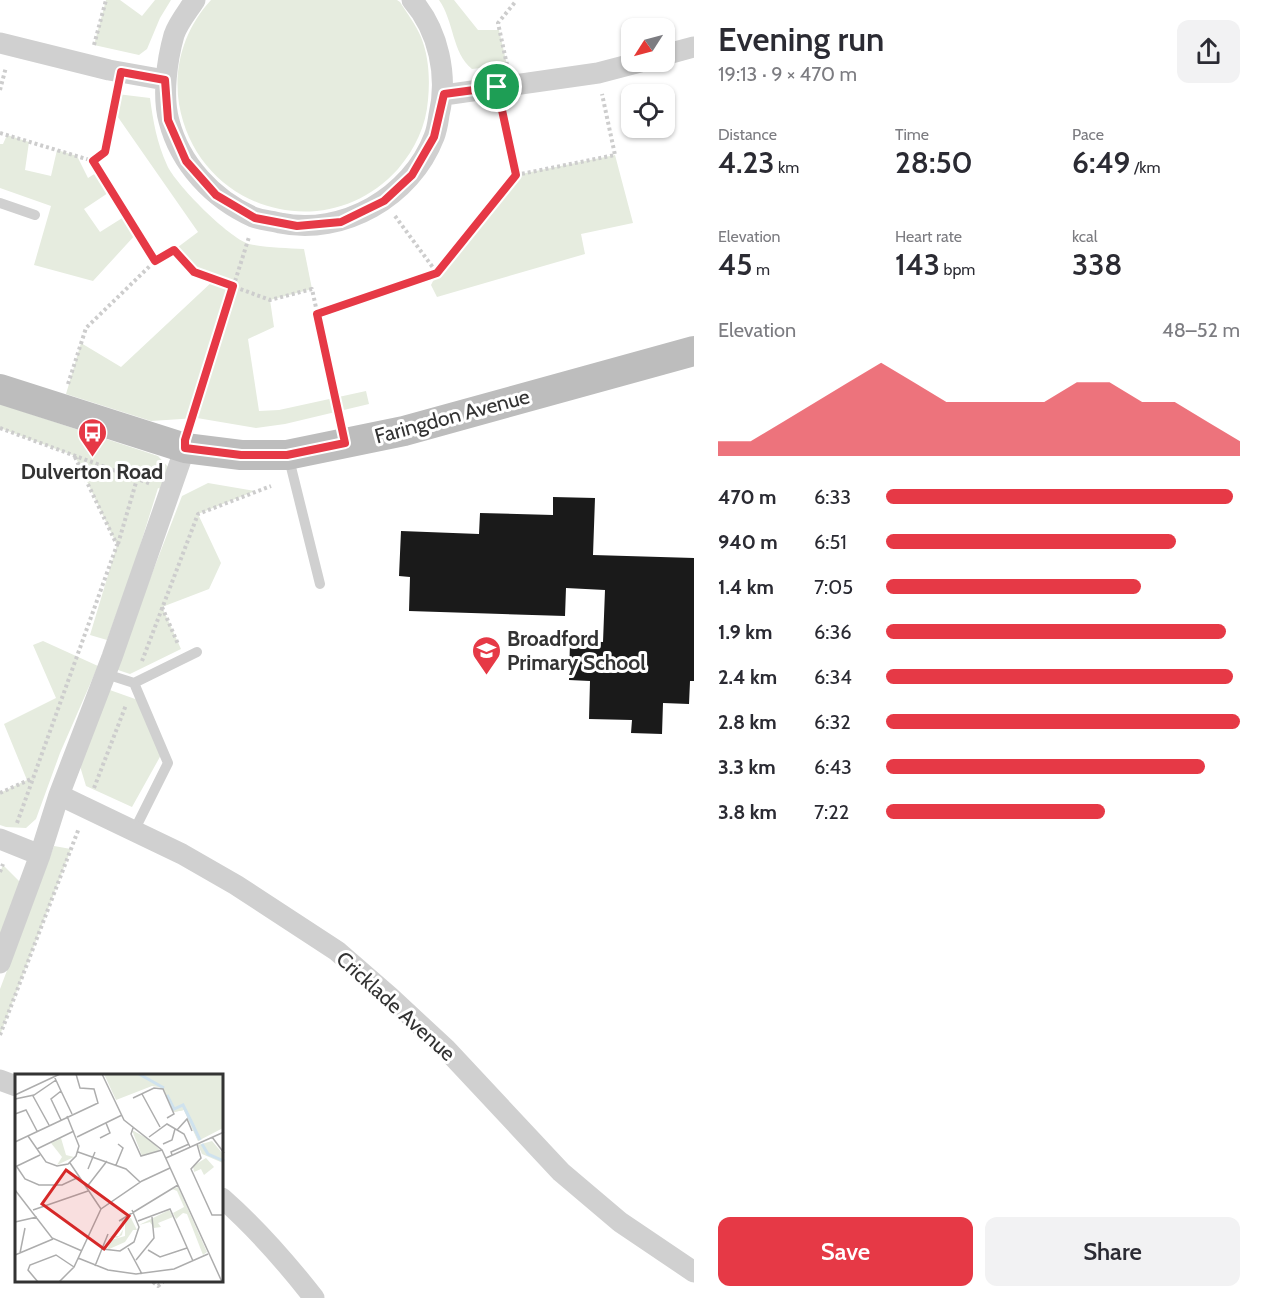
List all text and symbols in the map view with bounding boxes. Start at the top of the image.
north arrow [621,18,675,72]
map controls [621,18,675,138]
text: Evening run [718,19,884,59]
button: share [1177,20,1240,83]
pin [471,61,522,112]
text: 19:13 · 9 × 470 m [718,62,857,86]
icon: arrive [480,70,513,103]
button: locate [621,84,675,138]
text: Distance [718,125,777,144]
text: Time [895,125,929,144]
text: Pace [1072,125,1104,144]
text: 4.23 [718,144,775,181]
text: 28:50 [895,144,973,181]
text: 6:49 [1072,144,1131,181]
text: km [775,158,799,177]
text: /km [1131,158,1160,177]
text: Elevation [718,227,781,246]
text: Heart rate [895,227,962,246]
text: kcal [1072,227,1098,246]
text: 45 [718,246,752,283]
text: 143 [895,246,940,283]
text: 338 [1072,246,1123,283]
text: m [752,260,770,279]
text: bpm [940,260,975,279]
text: Elevation [718,318,796,342]
text: 48–52 m [1162,318,1240,342]
street label: Faringdon Avenue [372,383,532,449]
bus stop icon: Dulverton Road [76,416,108,458]
place label: Dulverton Road [21,459,163,484]
text: 470 m [718,485,776,509]
text: 6:33 [814,485,851,509]
text: 940 m [718,530,778,554]
text: 6:51 [814,530,847,554]
text: 1.4 km [718,575,774,599]
text: 7:05 [814,575,853,599]
text: 1.9 km [718,620,772,644]
text: 6:36 [814,620,852,644]
place label: Broadford Primary School [507,626,646,675]
school or university icon: Broadford Primary School [470,634,502,676]
text: 2.4 km [718,665,777,689]
text: 6:34 [814,665,852,689]
text: 2.8 km [718,710,777,734]
text: 6:32 [814,710,851,734]
text: 3.3 km [718,755,776,779]
text: 6:43 [814,755,852,779]
text: 3.8 km [718,800,777,824]
text: 7:22 [814,800,849,824]
street label: Cricklade Avenue [331,946,461,1066]
inset map [15,1074,224,1283]
button: Save [718,1217,973,1286]
button: Share [985,1217,1240,1286]

